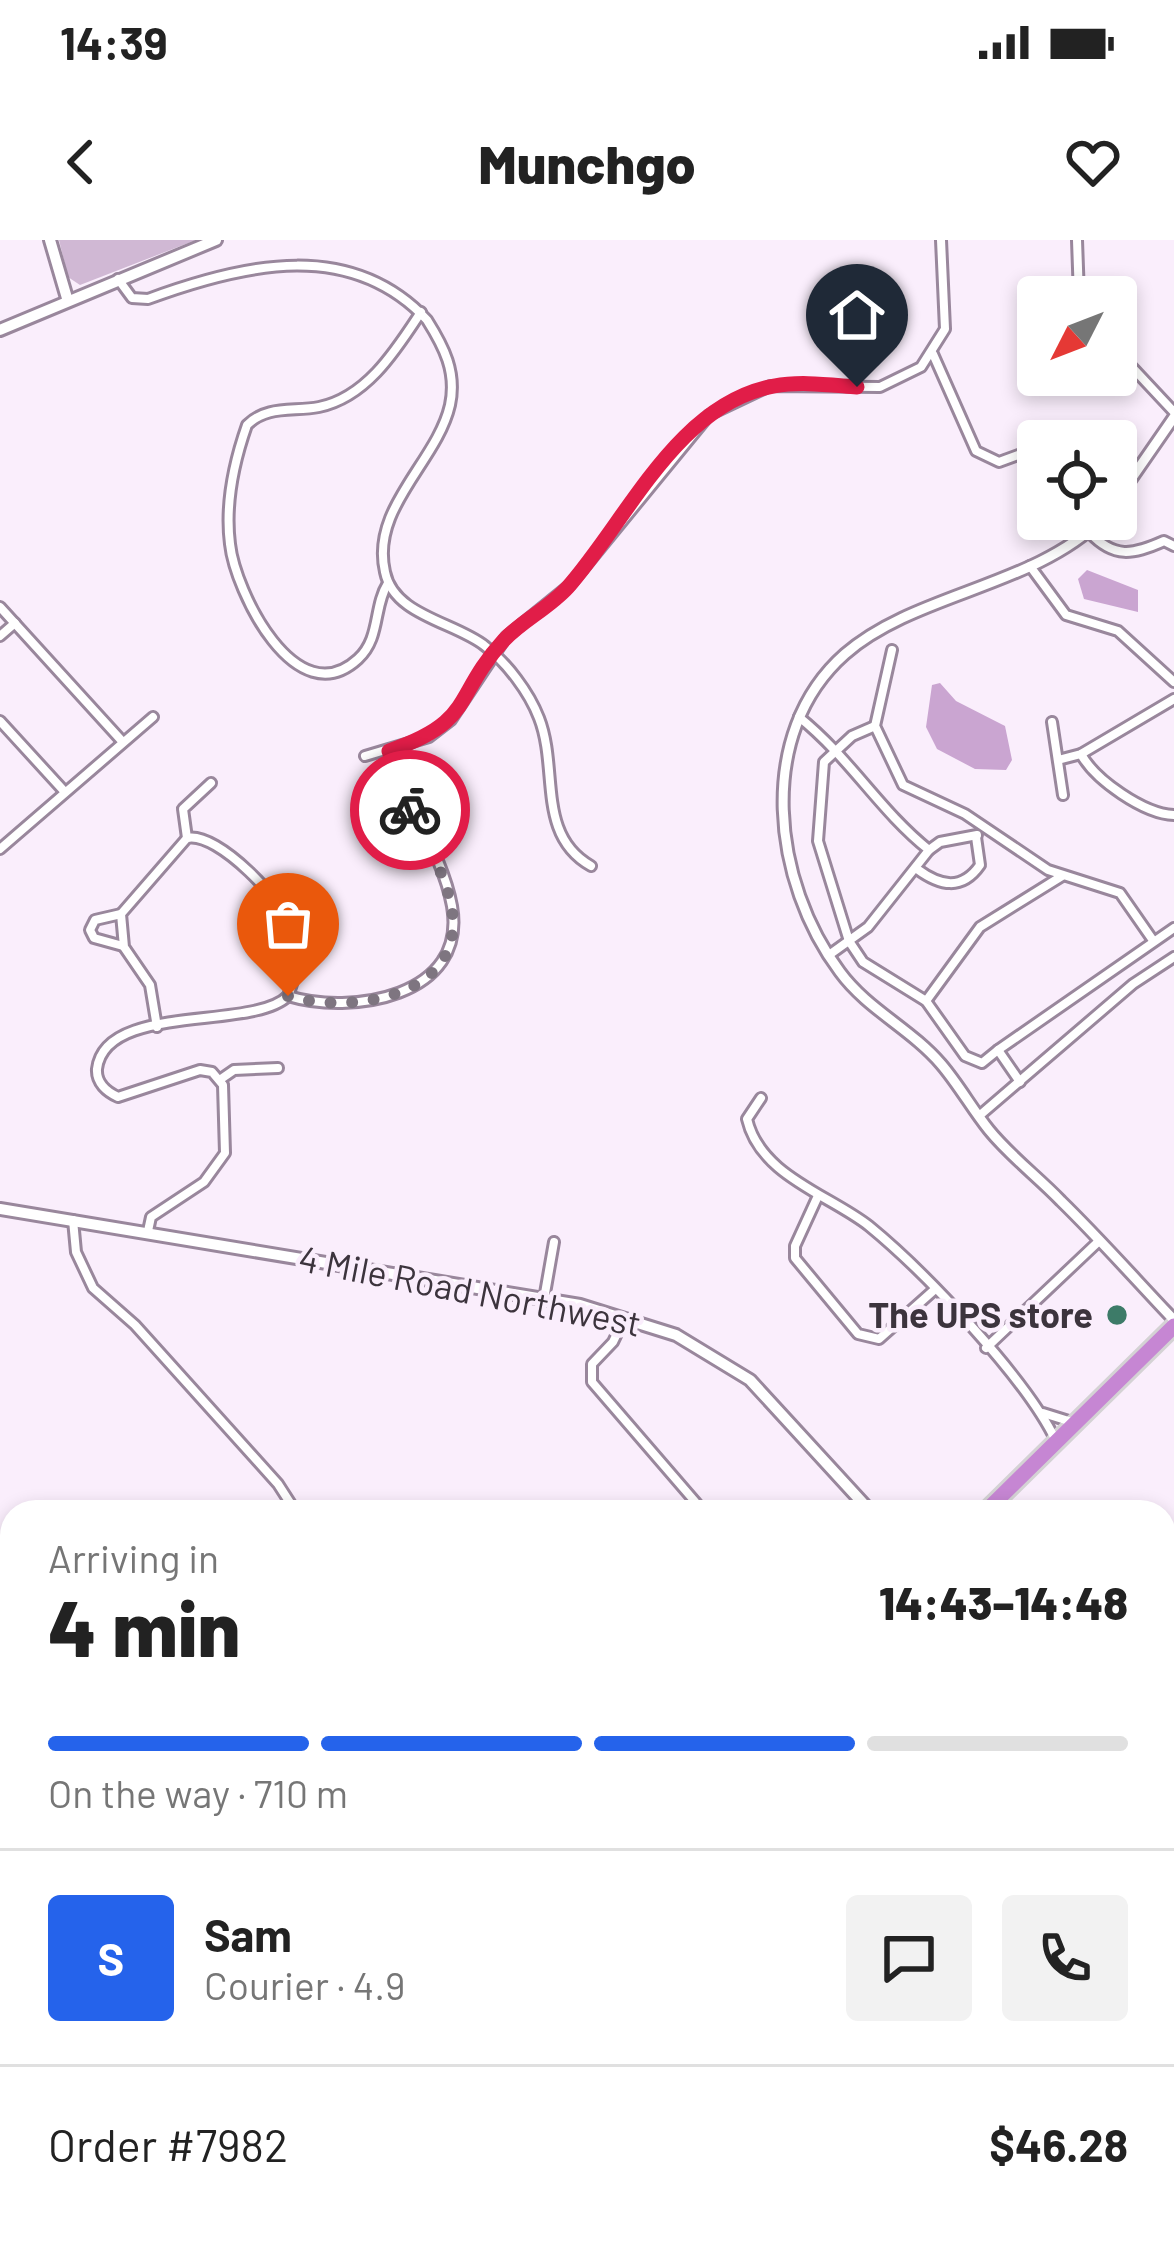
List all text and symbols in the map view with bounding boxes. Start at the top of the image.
text: 14:39 [60,15,168,69]
icon: back [48,129,114,195]
icon: heart [1060,129,1126,195]
text: Munchgo [478,130,696,195]
pin [806,264,908,387]
north arrow [1017,276,1137,396]
map controls [1017,276,1137,540]
icon: home [824,282,890,348]
button: locate [1017,420,1137,540]
courier [350,750,470,870]
icon: bike [377,777,443,843]
pin [237,873,339,996]
icon: bag [255,891,321,957]
street label: 4 Mile Road Northwest [295,1235,645,1344]
place label: The UPS store [868,1292,1093,1335]
marker: The UPS store [1104,1302,1130,1328]
text: Arriving in [48,1534,219,1581]
text: 14:43–14:48 [879,1575,1128,1629]
text: 4 min [48,1579,241,1673]
text: On the way · 710 m [48,1769,348,1816]
button: chat [846,1895,972,2021]
button: phone [1002,1895,1128,2021]
text: Sam [204,1907,292,1961]
text: S [98,1931,124,1985]
text: Courier · 4.9 [204,1961,405,2008]
text: Order #7982 [48,2117,288,2171]
text: $46.28 [989,2117,1128,2171]

